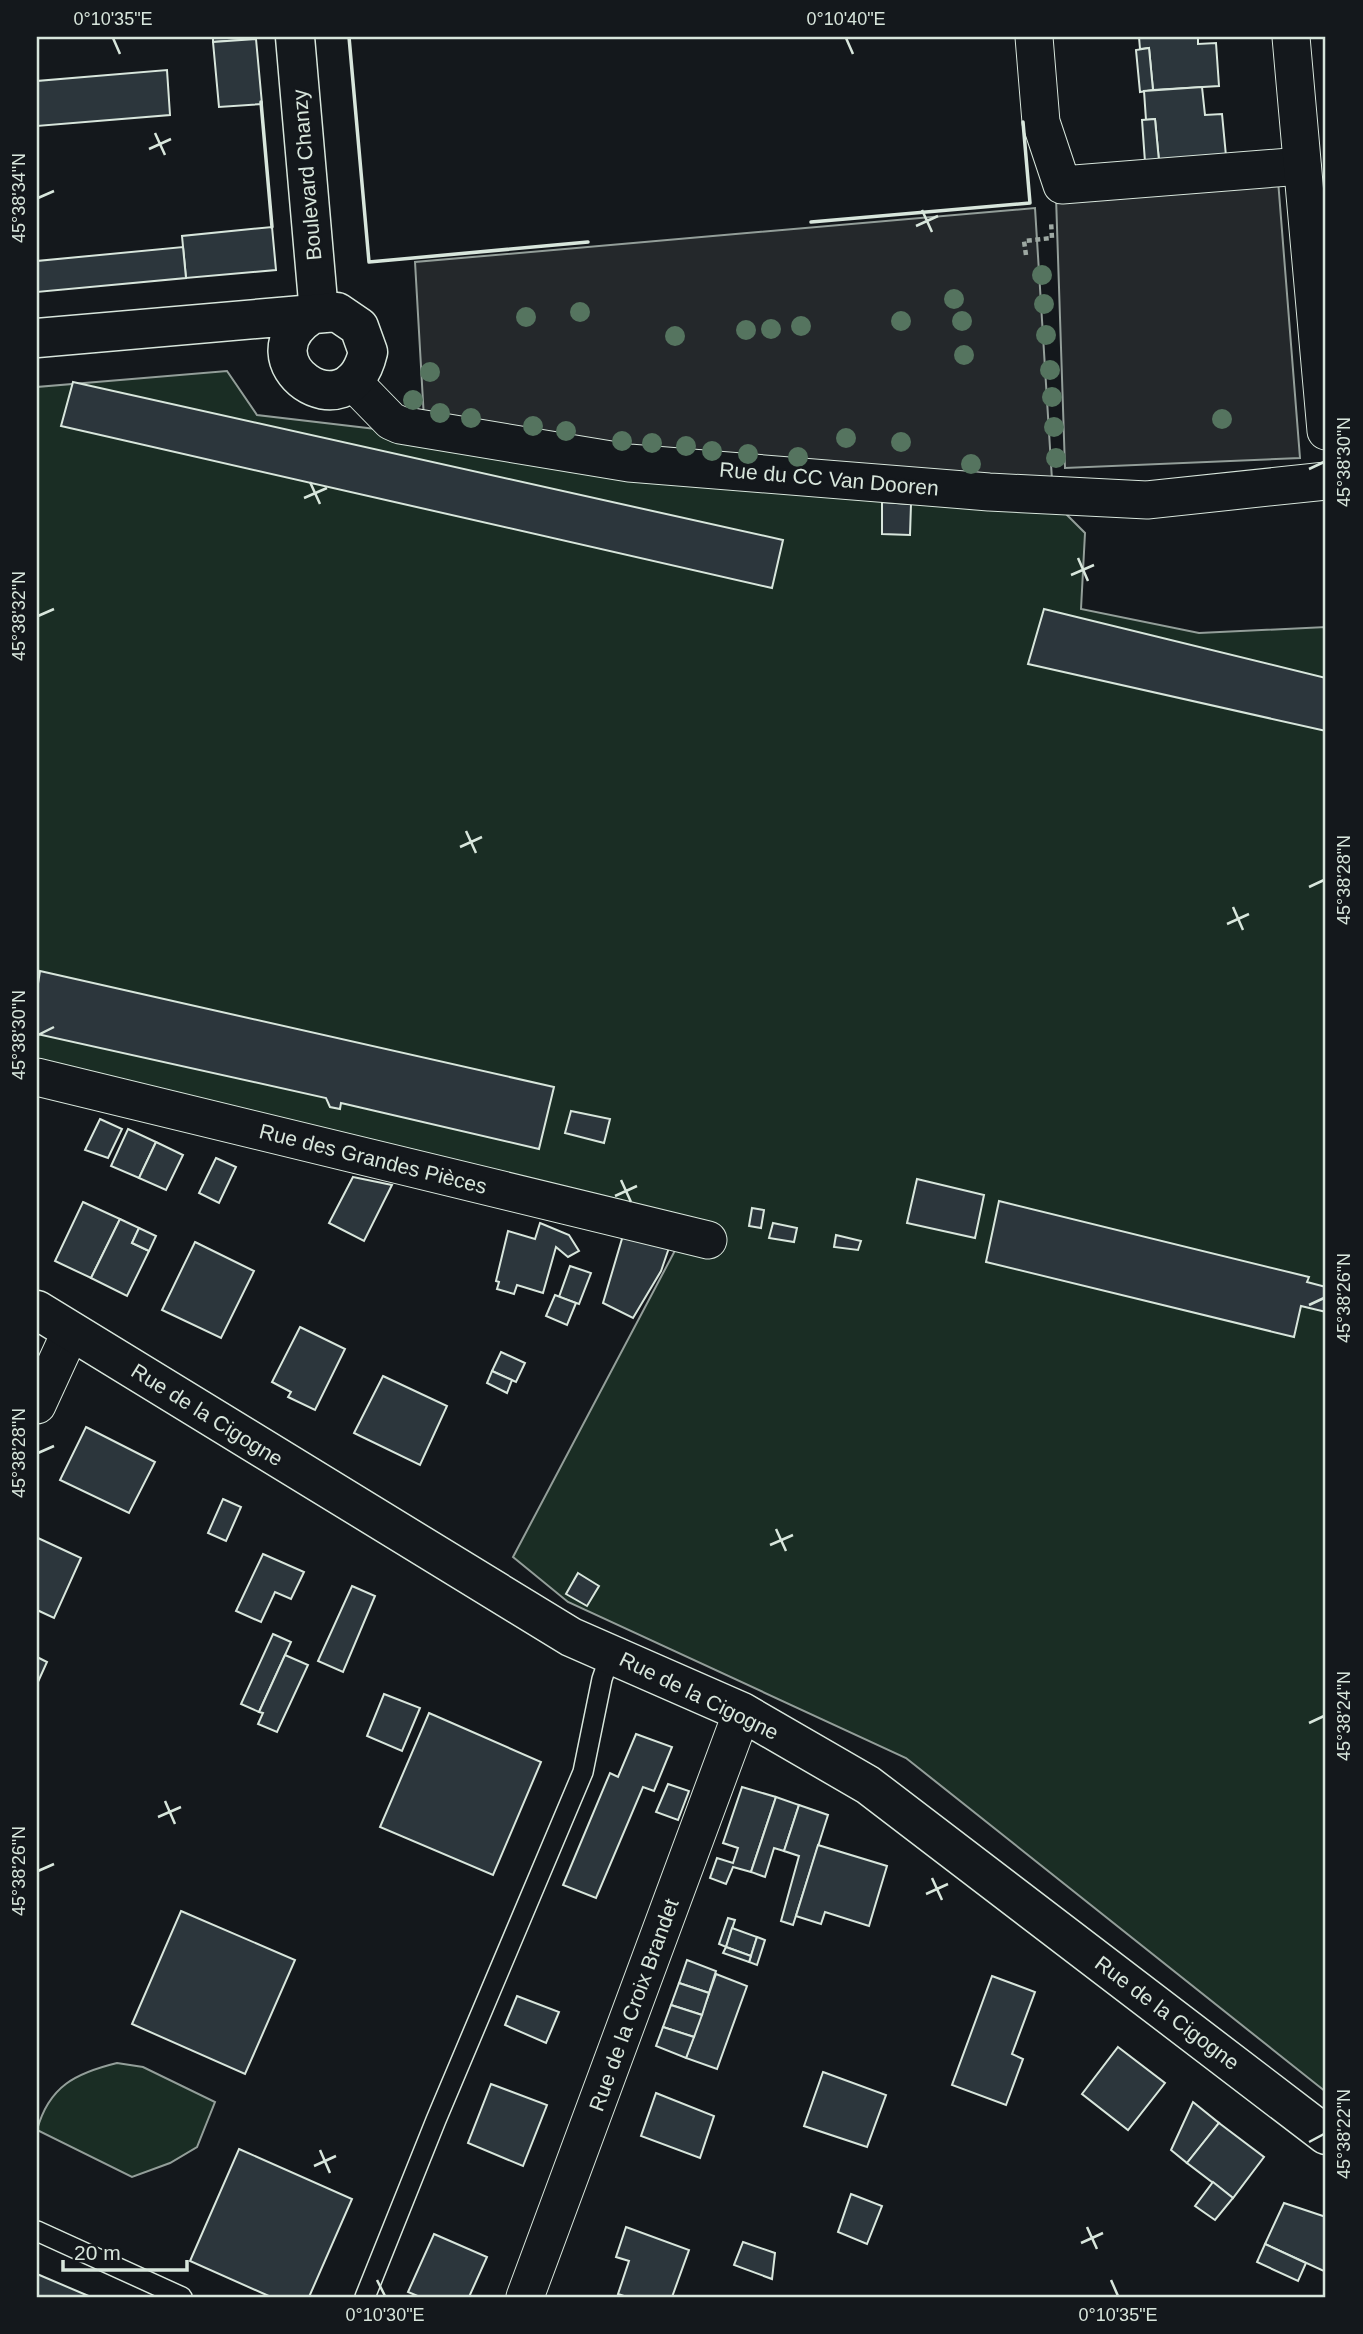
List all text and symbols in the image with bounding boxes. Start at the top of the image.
text: 0°10'35"E [73,9,153,29]
text: 0°10'40"E [806,9,886,29]
street label: Boulevard Chanzy [288,88,325,262]
text: 45°38'34"N [9,153,29,243]
text: 45°38'30"N [1334,417,1354,507]
street label: Rue du CC Van Dooren [718,457,940,500]
text: 45°38'32"N [9,571,29,661]
text: 45°38'28"N [1334,835,1354,925]
text: 45°38'30"N [9,990,29,1080]
street label: Rue des Grandes Pièces [257,1119,489,1198]
text: 45°38'26"N [1334,1253,1354,1343]
street label: Rue de la Cigogne [127,1359,287,1470]
text: 45°38'28"N [9,1408,29,1498]
street label: Rue de la Cigogne [616,1647,782,1744]
text: 45°38'24"N [1334,1671,1354,1761]
text: 45°38'26"N [9,1826,29,1916]
street label: Rue de la Croix Brandet [584,1895,683,2114]
street label: Rue de la Cigogne [1091,1951,1244,2074]
text: 45°38'22"N [1334,2089,1354,2179]
scale bar [63,2229,187,2273]
text: 20 m [74,2241,121,2264]
text: 0°10'30"E [345,2305,425,2325]
text: 0°10'35"E [1078,2305,1158,2325]

